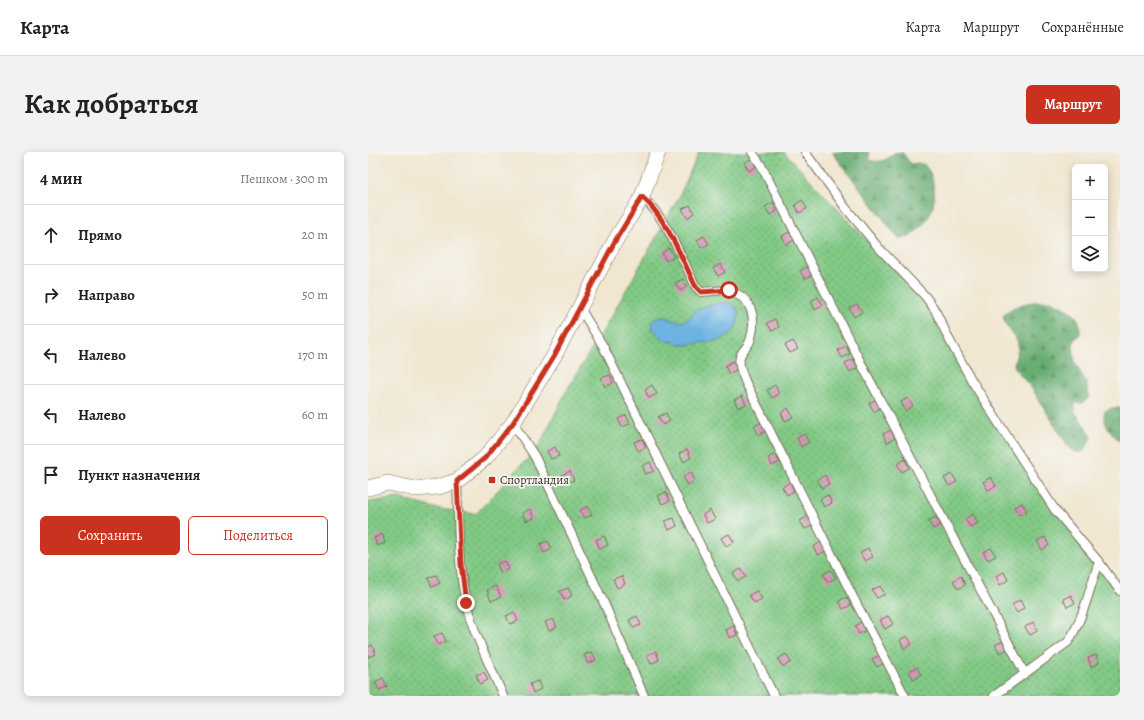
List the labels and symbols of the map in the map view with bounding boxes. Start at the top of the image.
route start [720,281,738,299]
place label: Спортландия [500,472,569,488]
marker: Спортландия [487,475,497,485]
route end [457,594,475,612]

